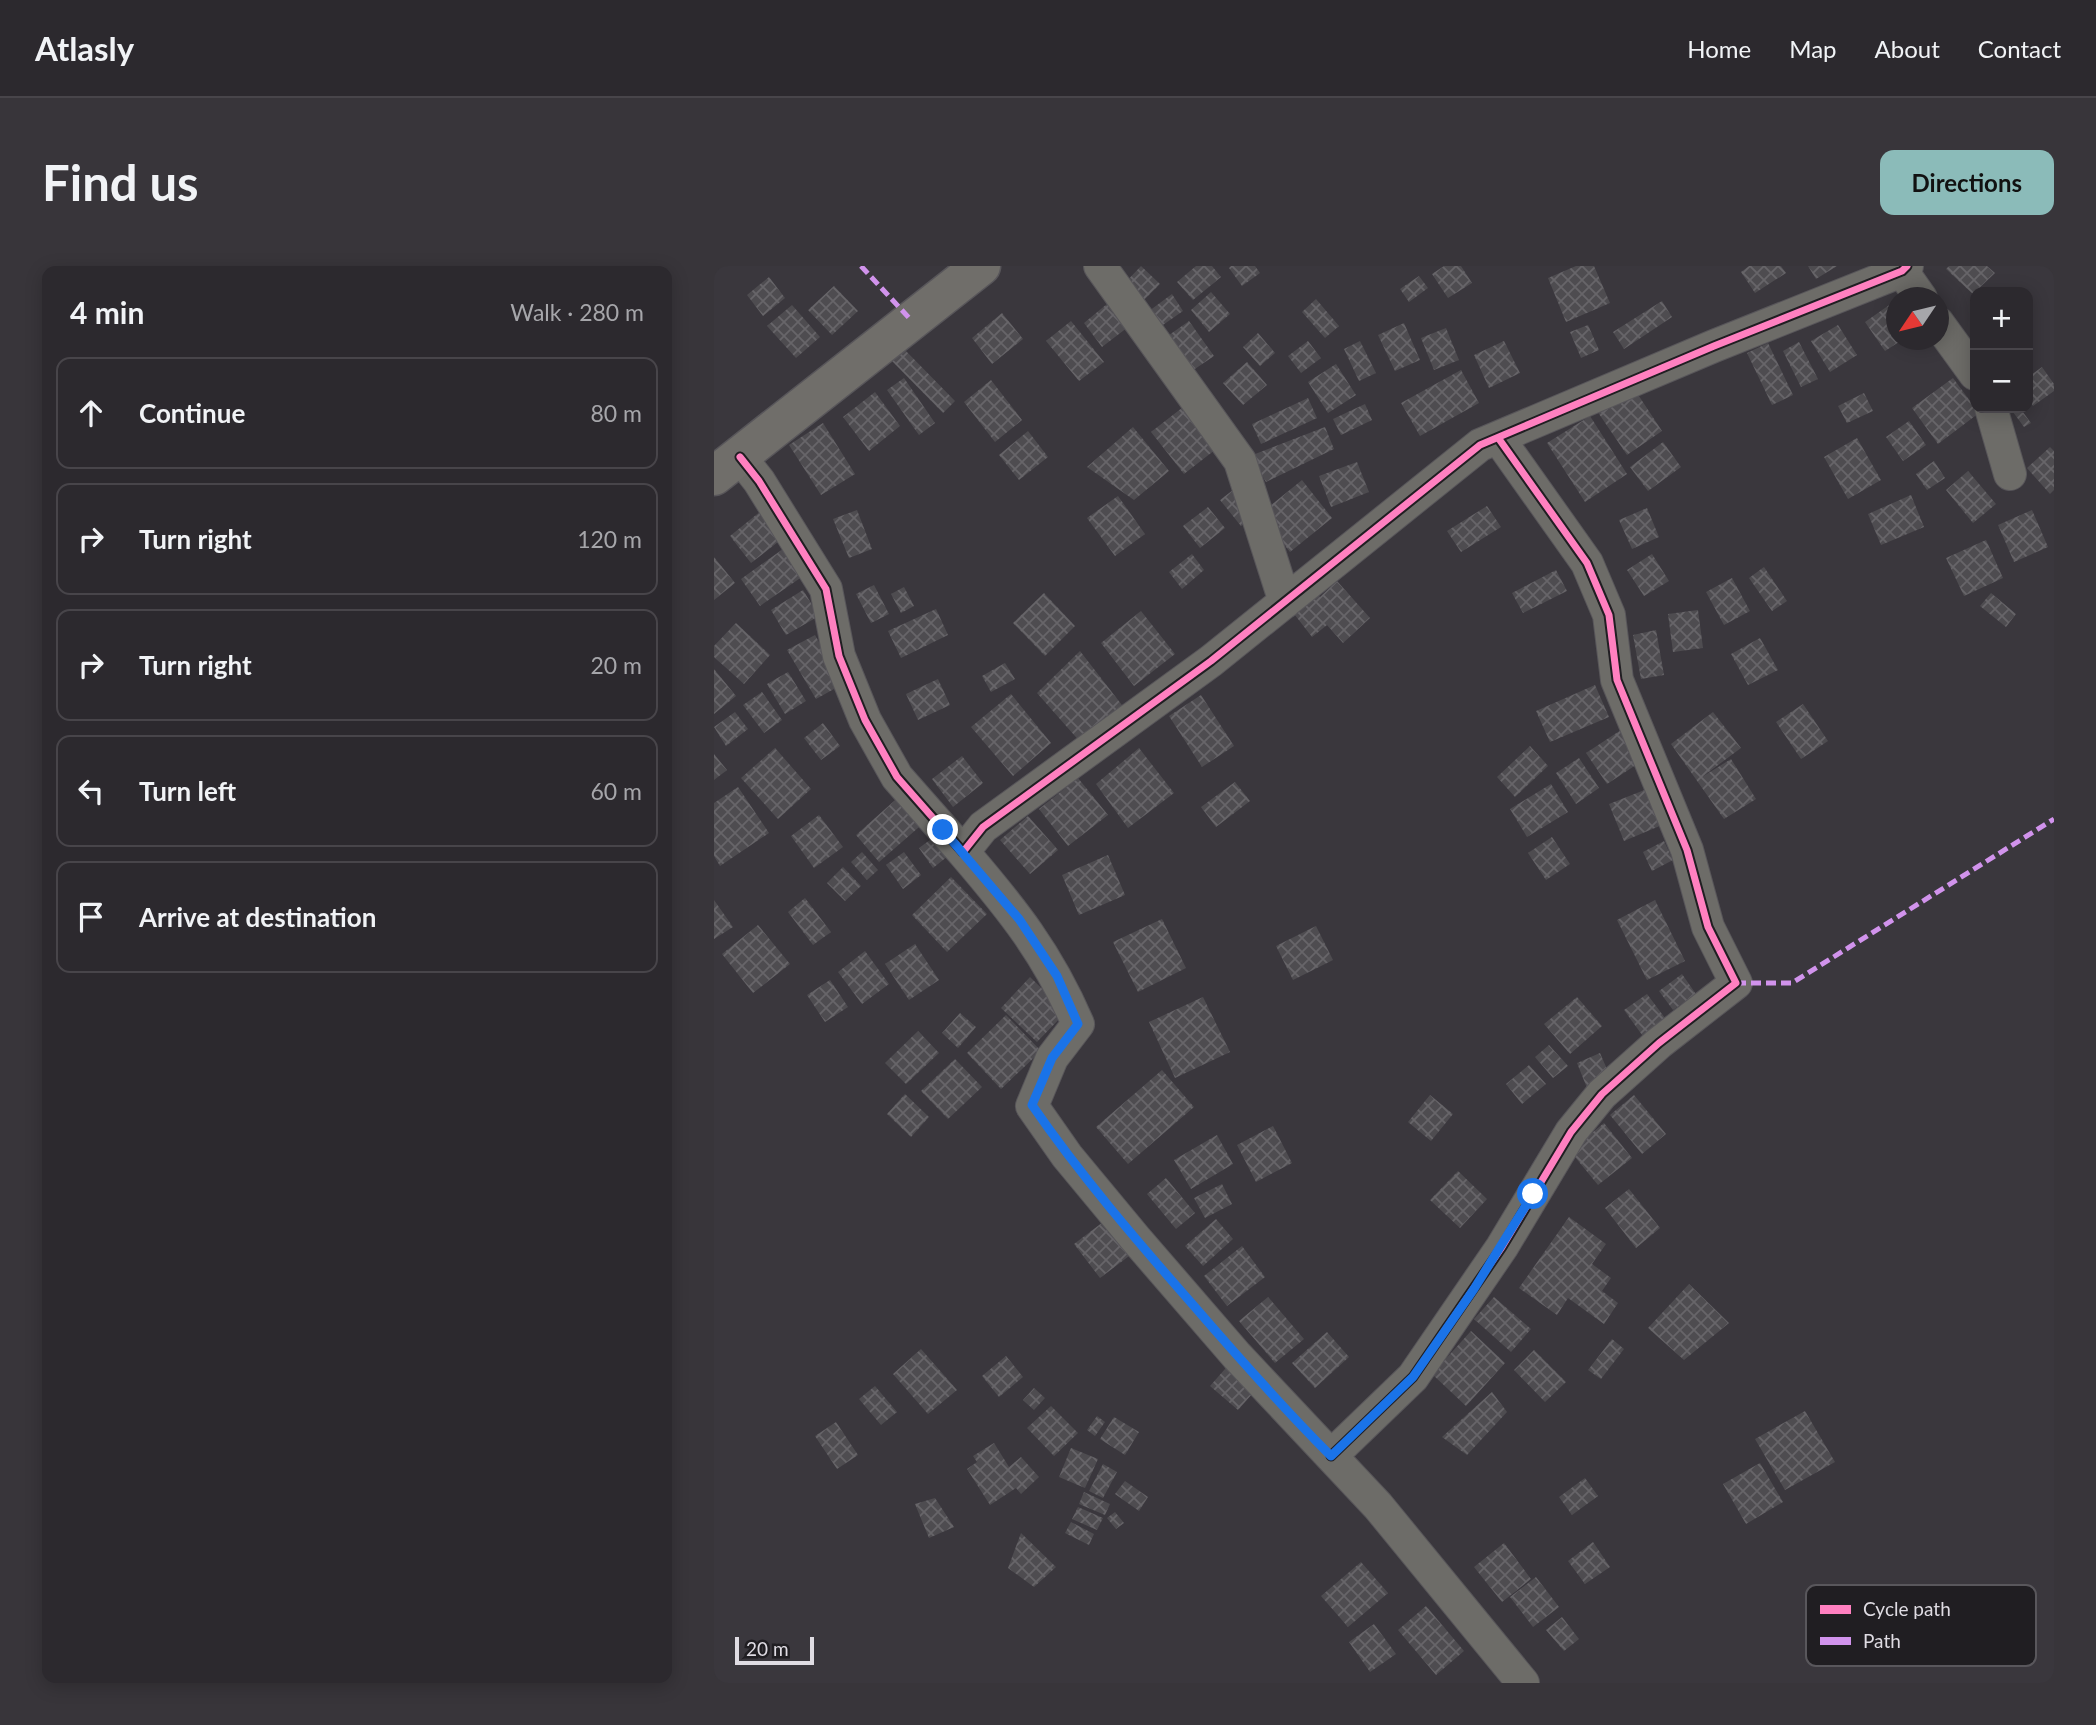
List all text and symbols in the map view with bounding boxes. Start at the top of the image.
text: Atlasly [35,28,134,68]
text: Home [1687,34,1751,63]
text: Map [1789,34,1837,63]
text: About [1875,34,1940,63]
text: Contact [1978,34,2061,63]
button: Directions [1880,150,2054,215]
text: Find us [42,153,199,211]
north arrow [1886,287,1949,350]
map controls [1970,287,2033,413]
button: + [1970,287,2033,350]
text: 4 min [70,294,144,330]
text: Walk · 280 m [510,298,644,326]
button: − [1970,350,2033,413]
icon: ahead [72,394,110,432]
text: Continue [139,397,245,429]
text: 80 m [591,399,642,427]
icon: right [72,520,110,558]
text: Turn right [139,523,252,555]
text: 120 m [577,525,642,553]
icon: right [72,646,110,684]
text: Turn right [139,649,252,681]
text: 20 m [591,651,642,679]
icon: left [72,772,110,810]
text: Turn left [139,775,236,807]
text: 60 m [591,777,642,805]
route end [927,814,958,845]
icon: arrive [72,898,110,936]
text: Arrive at destination [139,901,376,933]
route start [1517,1178,1548,1209]
legend [1806,1585,2036,1666]
text: Cycle path [1863,1597,1951,1620]
text: Path [1863,1629,1901,1652]
scale bar [735,1634,814,1666]
text: 20 m [746,1637,789,1660]

